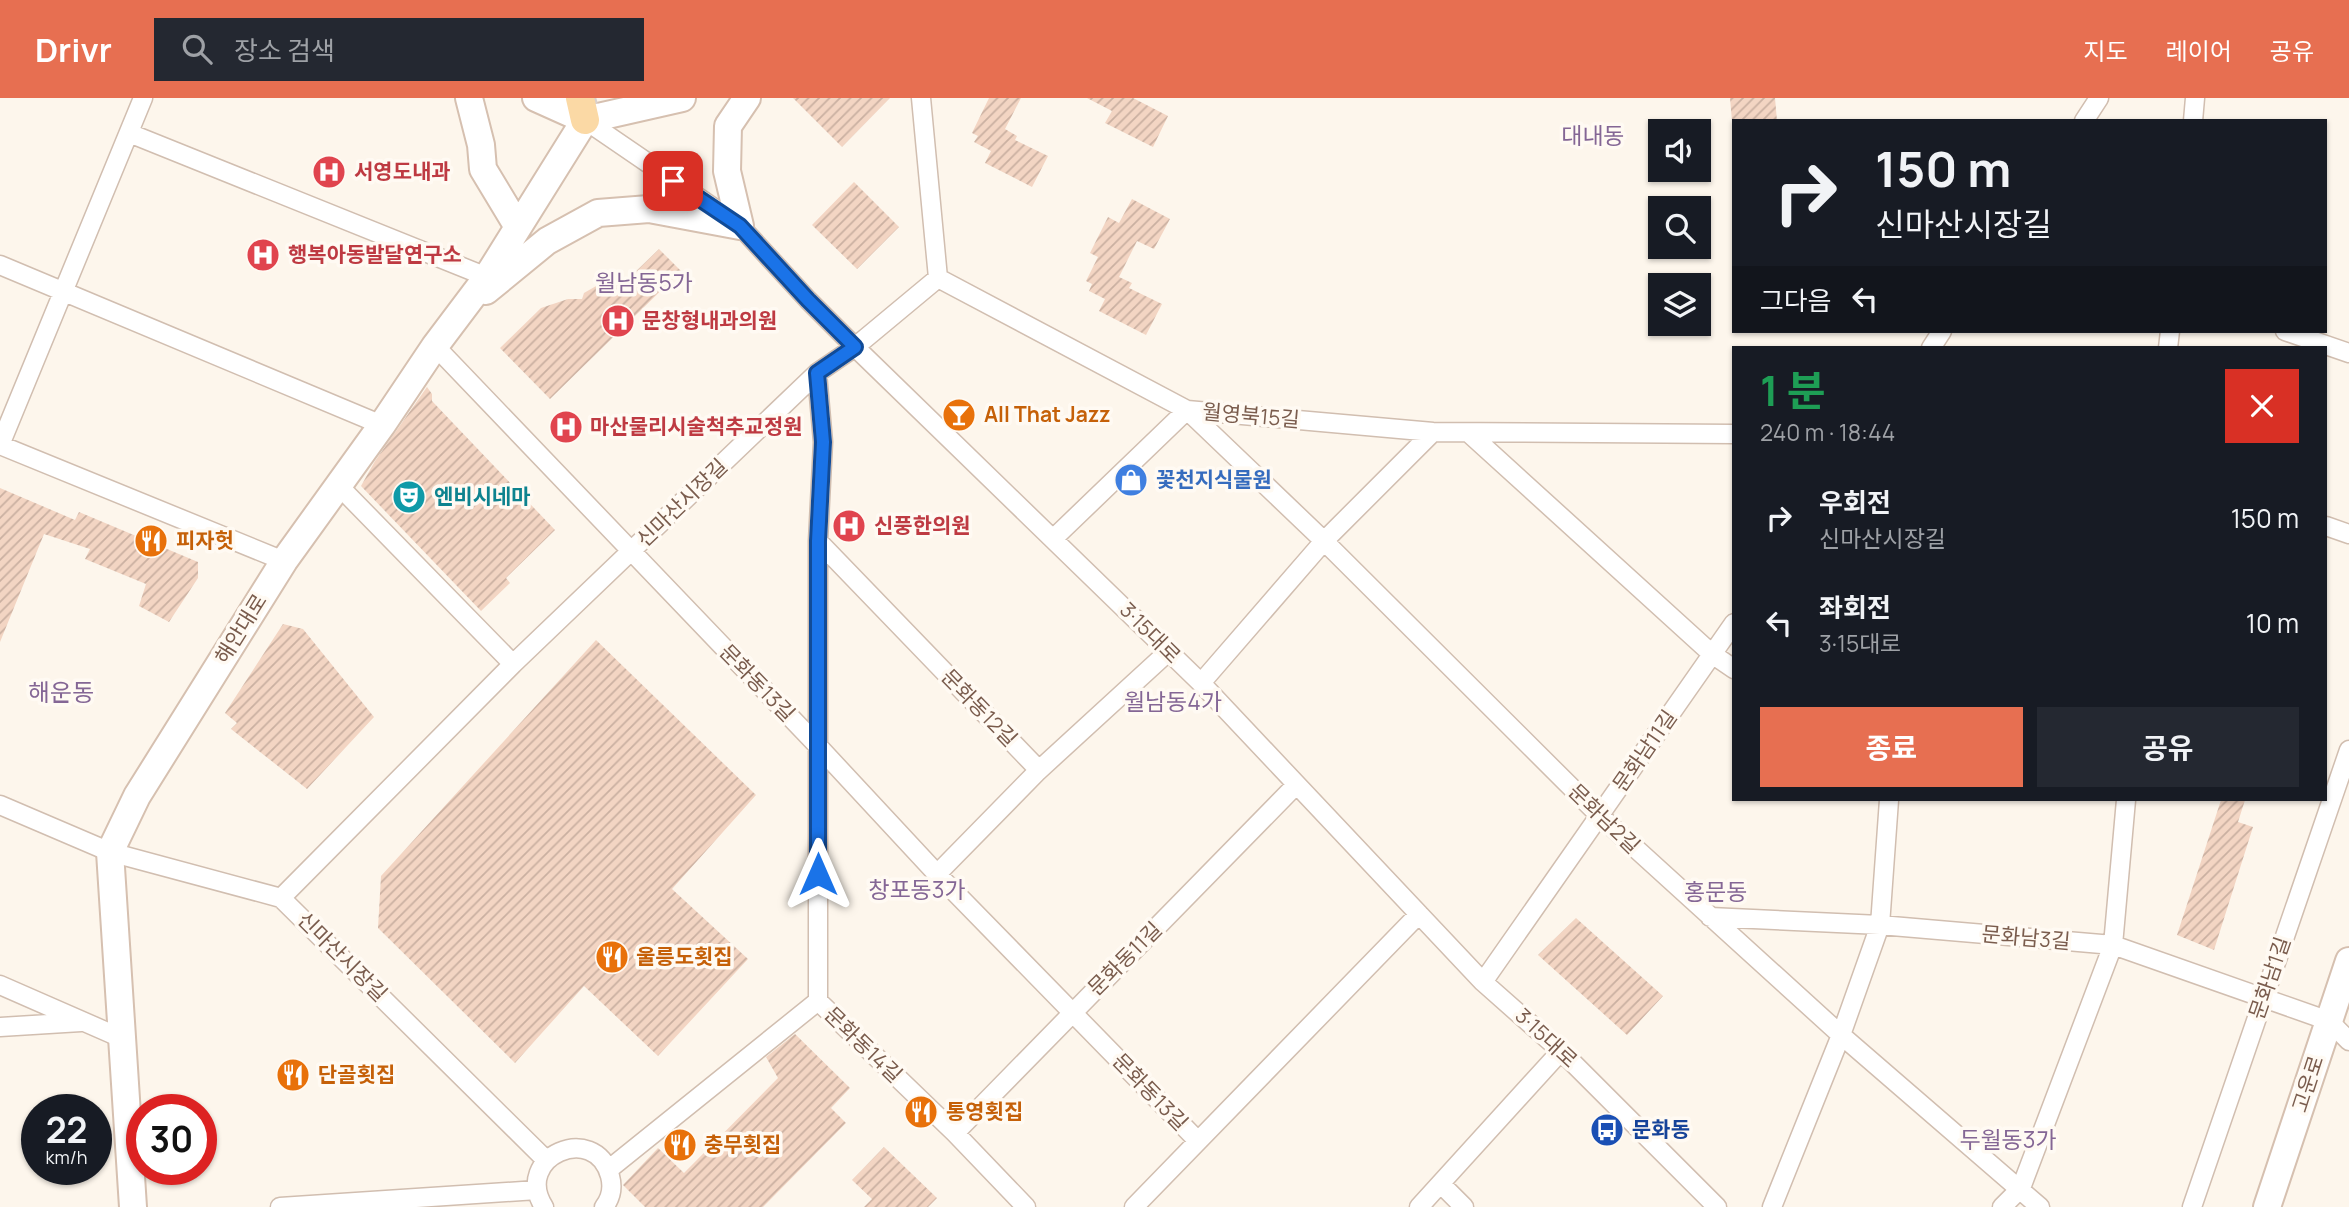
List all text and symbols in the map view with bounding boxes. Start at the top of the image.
search box [154,18,644,81]
text: Drivr [35,27,112,72]
icon: search [178,30,216,68]
text: 장소 검색 [234,32,335,68]
text: 지도 [2083,34,2128,67]
text: 레이어 [2166,34,2232,67]
text: 공유 [2270,34,2314,67]
district label: 대내동 [1561,119,1625,151]
map controls [1648,119,1711,336]
button: sound [1648,119,1711,182]
text: 150 m [1875,135,2011,202]
icon: right [1760,147,1851,238]
pin [643,151,703,211]
hospital icon: 서영도내과 [310,153,348,191]
place label: 서영도내과 [354,157,451,185]
icon: arrive [654,162,692,200]
button: search [1648,196,1711,259]
text: 신마산시장길 [1875,202,2052,246]
hospital icon: 행복아동발달연구소 [244,236,282,274]
place label: 행복아동발달연구소 [288,240,462,268]
district label: 월남동5가 [595,266,693,298]
button: layers [1648,273,1711,336]
icon: left [1846,280,1884,318]
text: 그다음 [1760,282,1832,318]
hospital icon: 문창형내과의원 [599,302,637,340]
place label: 문창형내과의원 [642,306,777,334]
text: 1 분 [1760,361,1825,419]
button: close [2225,369,2299,443]
bar icon: All That Jazz [940,396,978,434]
street label: 월영북15길 [1201,397,1301,433]
place label: All That Jazz [984,400,1110,428]
hospital icon: 마산물리시술척추교정원 [547,408,585,446]
place label: 마산물리시술척추교정원 [590,412,803,440]
text: 240 m · 18:44 [1760,416,1895,448]
street label: 신마산시장길 [630,452,733,553]
shop icon: 꽃천지식물원 [1112,461,1150,499]
place label: 꽃천지식물원 [1156,465,1272,493]
theatre icon: 엔비시네마 [390,478,428,516]
place label: 엔비시네마 [434,482,531,510]
text: 우회전 [1819,484,1891,520]
icon: right [1760,499,1798,537]
text: 150 m [2231,500,2299,536]
hospital icon: 신풍한의원 [830,507,868,545]
place label: 신풍한의원 [874,511,971,539]
restaurant icon: 피자헛 [132,522,170,560]
text: 신마산시장길 [1819,522,1946,554]
place label: 피자헛 [176,526,234,554]
street label: 해안대로 [208,588,273,669]
text: 좌회전 [1819,589,1891,625]
street label: 3·15대로 [1114,596,1187,669]
icon: left [1760,604,1798,642]
text: 10 m [2246,605,2299,641]
text: 3·15대로 [1819,627,1902,659]
street label: 문화동13길 [714,638,802,727]
street label: 문화동12길 [936,663,1024,752]
district label: 해운동 [28,675,94,708]
district label: 월남동4가 [1124,685,1222,717]
street label: 문화남11길 [1606,704,1683,797]
button: 종료 [1760,707,2023,787]
button: 공유 [2037,707,2299,787]
street label: 문화남2길 [1563,777,1647,859]
position arrow [781,837,855,911]
district label: 창포동3가 [868,873,966,905]
district label: 홍문동 [1684,875,1748,907]
street label: 신마산시장길 [292,905,394,1007]
street label: 문화동11길 [1081,915,1167,1001]
street label: 문화남3길 [1981,919,2072,955]
street label: 문화남1길 [2242,933,2296,1023]
restaurant icon: 울릉도횟집 [593,938,631,976]
place label: 울릉도횟집 [636,942,733,970]
street label: 문화동14길 [819,1000,909,1088]
street label: 3·15대로 [1510,1001,1584,1073]
street label: 문화동13길 [1107,1047,1195,1136]
street label: 고운로 [2285,1052,2329,1116]
restaurant icon: 단골횟집 [274,1056,312,1094]
place label: 단골횟집 [318,1060,395,1088]
restaurant icon: 통영횟집 [902,1093,940,1131]
speed limit sign: 30 [126,1094,217,1185]
place label: 통영횟집 [946,1097,1023,1125]
text: 22 [46,1106,87,1154]
bus stop icon: 문화동 [1588,1111,1626,1149]
place label: 문화동 [1632,1115,1690,1143]
district label: 두월동3가 [1959,1123,2057,1155]
restaurant icon: 충무횟집 [661,1126,699,1164]
place label: 충무횟집 [704,1130,781,1158]
text: km/h [46,1145,87,1169]

